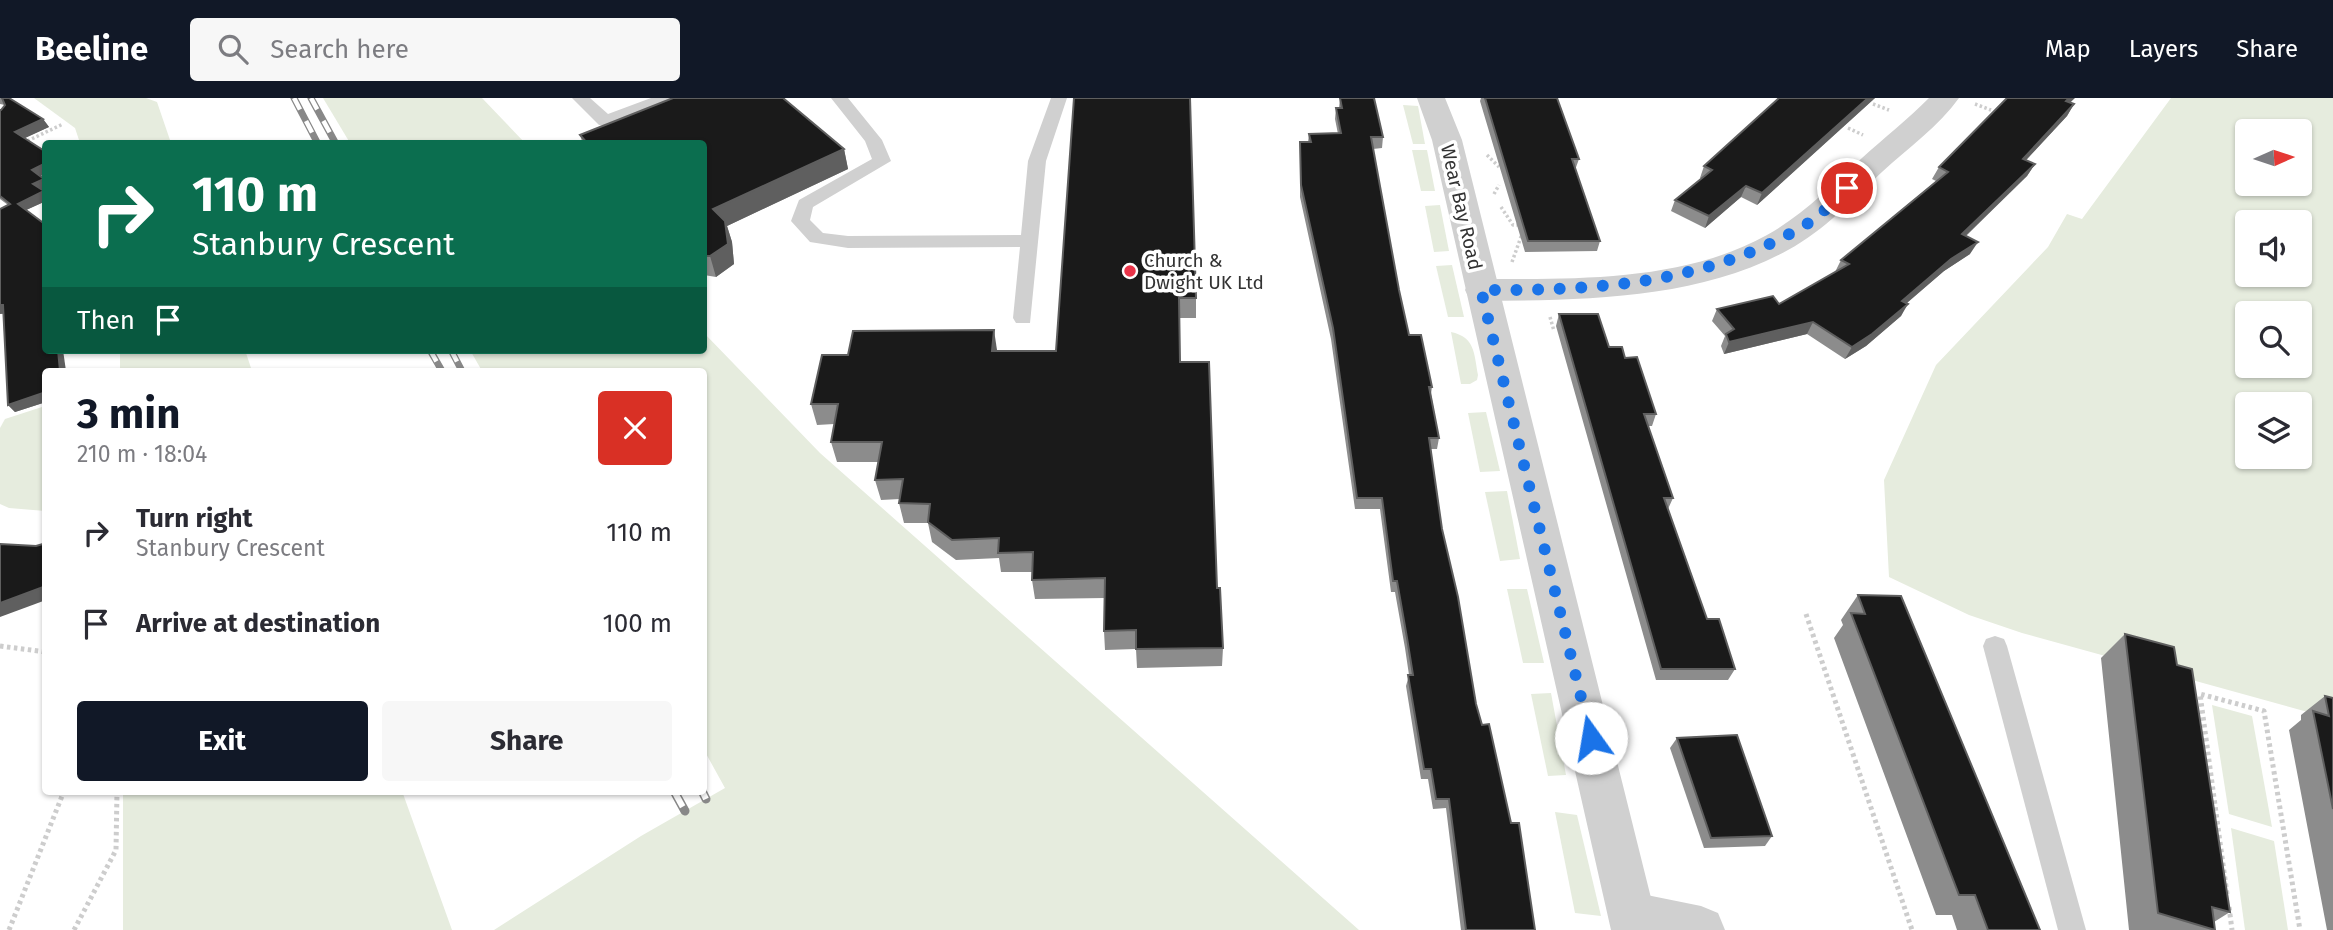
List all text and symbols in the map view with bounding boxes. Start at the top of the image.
search box [190,18,680,81]
text: Beeline [35,29,148,69]
icon: search [214,30,252,68]
text: Search here [270,34,409,65]
text: Map [2045,35,2091,63]
text: Layers [2129,35,2198,63]
text: Share [2236,35,2298,63]
north arrow [2235,119,2312,196]
map controls [2235,119,2312,469]
street label: Wear Bay Road [1436,142,1487,272]
pin [1817,158,1877,218]
text: 110 m [192,165,318,224]
icon: right [77,168,168,259]
icon: arrive [1828,169,1866,207]
button: sound [2235,210,2312,287]
text: Stanbury Crescent [192,225,455,263]
place label: Church & Dwight UK Ltd [1144,249,1264,294]
marker: Church & Dwight UK Ltd [1122,263,1138,279]
icon: arrive [149,301,187,339]
button: search [2235,301,2312,378]
text: Then [77,305,135,336]
text: 3 min [77,389,180,439]
button: close [598,391,672,465]
button: layers [2235,392,2312,469]
text: 210 m · 18:04 [77,440,207,468]
text: Turn right [136,503,253,534]
icon: right [77,514,115,552]
text: 110 m [606,517,672,548]
text: Stanbury Crescent [136,534,325,562]
icon: arrive [77,605,115,643]
text: Arrive at destination [136,608,380,639]
text: 100 m [603,608,672,639]
button: Exit [77,701,368,781]
button: Share [382,701,672,781]
position arrow [1554,701,1628,775]

